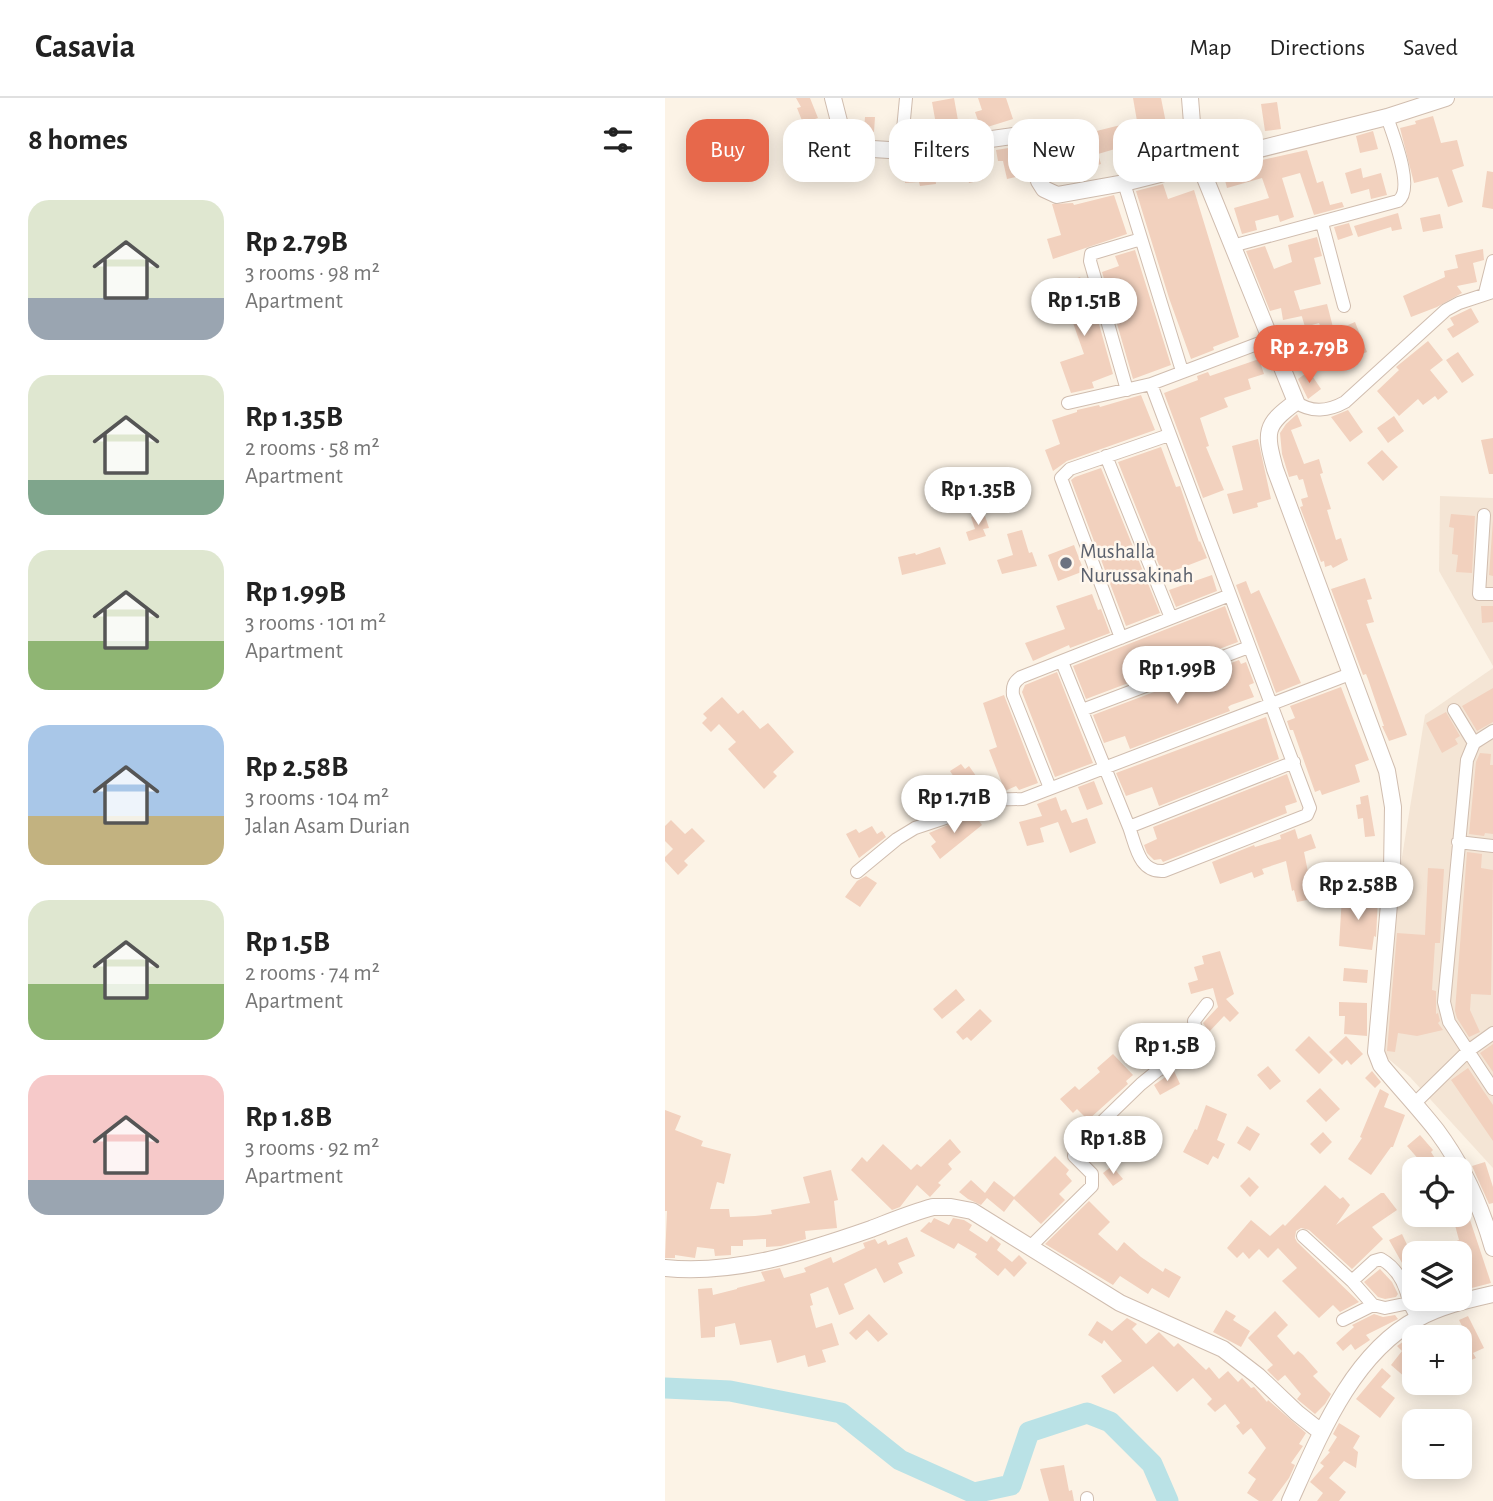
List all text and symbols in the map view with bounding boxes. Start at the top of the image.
text: Casavia [35,31,135,64]
text: Map [1189,36,1231,60]
text: Directions [1269,36,1365,60]
text: Saved [1403,36,1458,60]
chip: Buy [686,119,769,182]
chip: Rent [783,119,875,182]
chip: Filters [889,119,994,182]
chip: New [1008,119,1099,182]
chip: Apartment [1113,119,1263,182]
icon: filters [599,121,637,159]
text: 8 homes [28,125,128,155]
text: Rp 2.79B [245,227,348,257]
icon: home [84,228,168,312]
text: 3 rooms · 98 m² [245,262,380,285]
pin: Rp 1.51B [1012,278,1156,338]
text: Rp 1.51B [1047,289,1121,312]
text: Apartment [245,290,343,313]
pin: Rp 2.79B [1237,326,1381,385]
text: Rp 2.79B [1270,336,1348,359]
text: Rp 1.35B [245,402,343,432]
icon: home [84,403,168,487]
text: 2 rooms · 58 m² [245,437,380,460]
text: Apartment [245,465,343,488]
pin: Rp 1.35B [906,468,1050,527]
text: Rp 1.35B [940,478,1016,501]
place label: Mushalla Nurussakinah [1080,541,1193,586]
marker: Mushalla Nurussakinah [1058,555,1074,571]
text: Rp 1.99B [245,577,346,607]
icon: home [84,578,168,662]
text: 3 rooms · 101 m² [245,612,386,635]
text: Apartment [245,640,343,663]
pin: Rp 1.99B [1105,646,1249,706]
text: Rp 1.99B [1138,657,1216,680]
text: Rp 2.58B [245,752,348,782]
icon: home [84,753,168,837]
pin: Rp 1.71B [882,776,1026,835]
text: Rp 1.71B [917,786,991,809]
text: 3 rooms · 104 m² [245,787,389,810]
text: Jalan Asam Durian [245,815,410,838]
pin: Rp 2.58B [1286,862,1430,922]
text: Rp 2.58B [1318,873,1398,896]
text: Rp 1.5B [245,927,330,957]
icon: home [84,928,168,1012]
text: 2 rooms · 74 m² [245,962,380,985]
text: Apartment [245,990,343,1013]
pin: Rp 1.5B [1102,1024,1232,1083]
text: Rp 1.5B [1134,1034,1200,1057]
text: Rp 1.8B [245,1102,332,1132]
icon: home [84,1103,168,1187]
pin: Rp 1.8B [1048,1116,1178,1176]
text: Rp 1.8B [1080,1127,1146,1150]
text: 3 rooms · 92 m² [245,1137,379,1160]
map controls [1402,1157,1472,1479]
button: locate [1402,1157,1472,1227]
text: Apartment [245,1165,343,1188]
button: layers [1402,1241,1472,1311]
button: + [1402,1325,1472,1395]
button: − [1402,1409,1472,1479]

